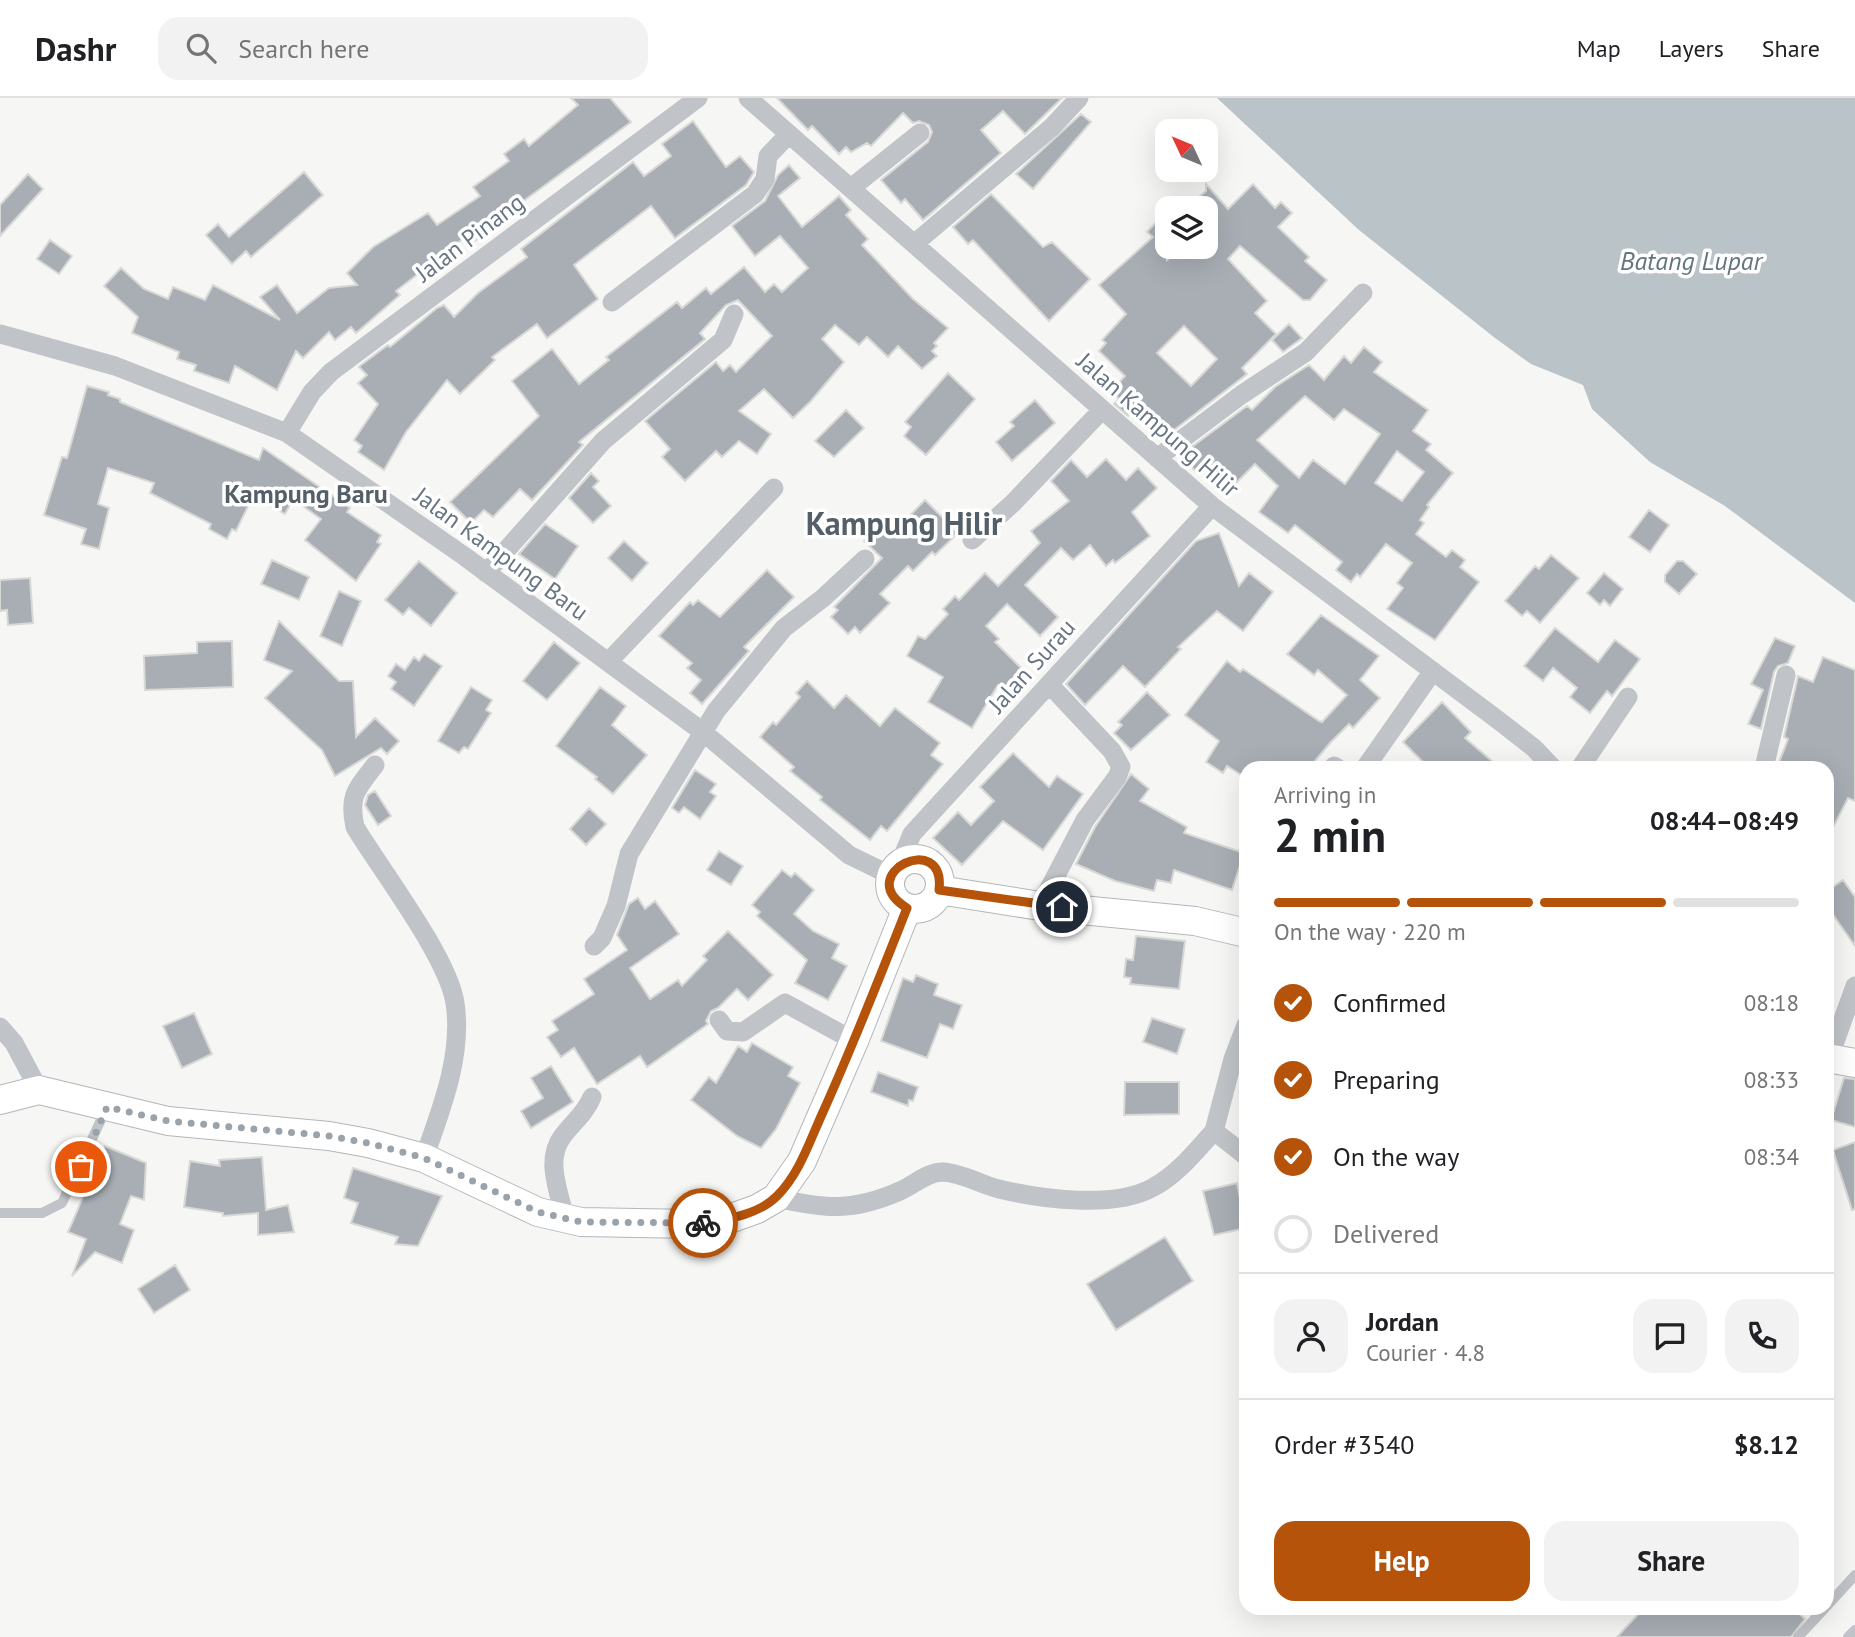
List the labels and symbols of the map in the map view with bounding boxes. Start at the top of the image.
north arrow [1155,119,1218,182]
street label: Jalan Pinang [408,187,530,289]
water label: Batang Lupar [1620,244,1764,277]
street label: Jalan Kampung Hilir [1070,345,1246,504]
district label: Kampung Baru [224,477,388,510]
street label: Jalan Kampung Baru [407,479,595,627]
district label: Kampung Hilir [806,502,1003,544]
street label: Jalan Surau [981,612,1082,720]
pin [1032,877,1092,937]
pin [51,1137,111,1197]
courier [668,1188,738,1258]

